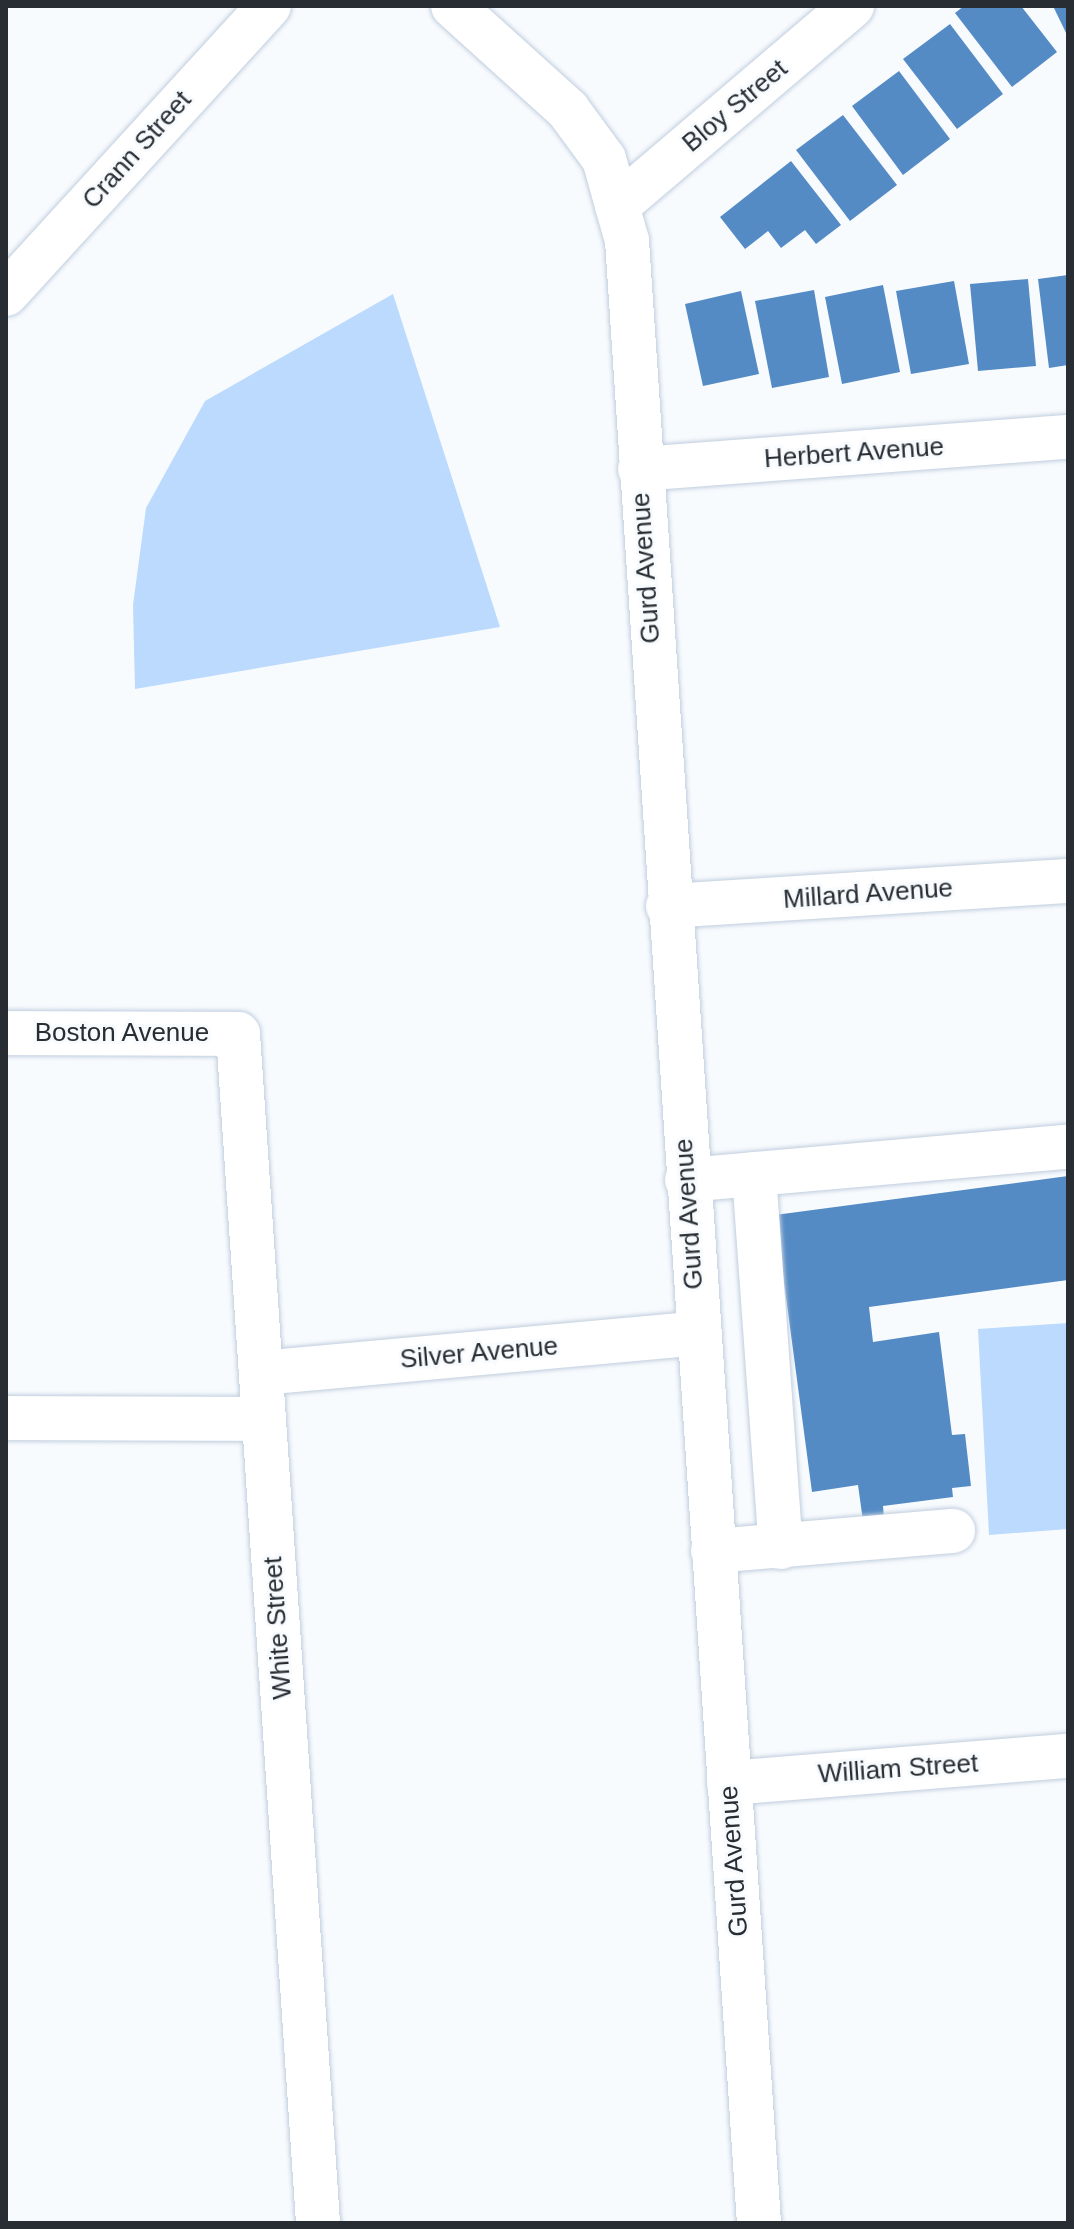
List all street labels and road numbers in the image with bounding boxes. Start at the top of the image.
street label: Bloy Street [676,53,794,159]
street label: Crann Street [76,85,198,215]
street label: Herbert Avenue [762,431,946,475]
street label: Gurd Avenue [625,491,667,645]
street label: Millard Avenue [781,872,955,916]
street label: Boston Avenue [34,1017,210,1049]
street label: Gurd Avenue [668,1137,710,1291]
street label: Silver Avenue [398,1330,560,1376]
street label: White Street [257,1556,299,1700]
street label: William Street [817,1748,979,1790]
street label: Gurd Avenue [713,1784,755,1938]

